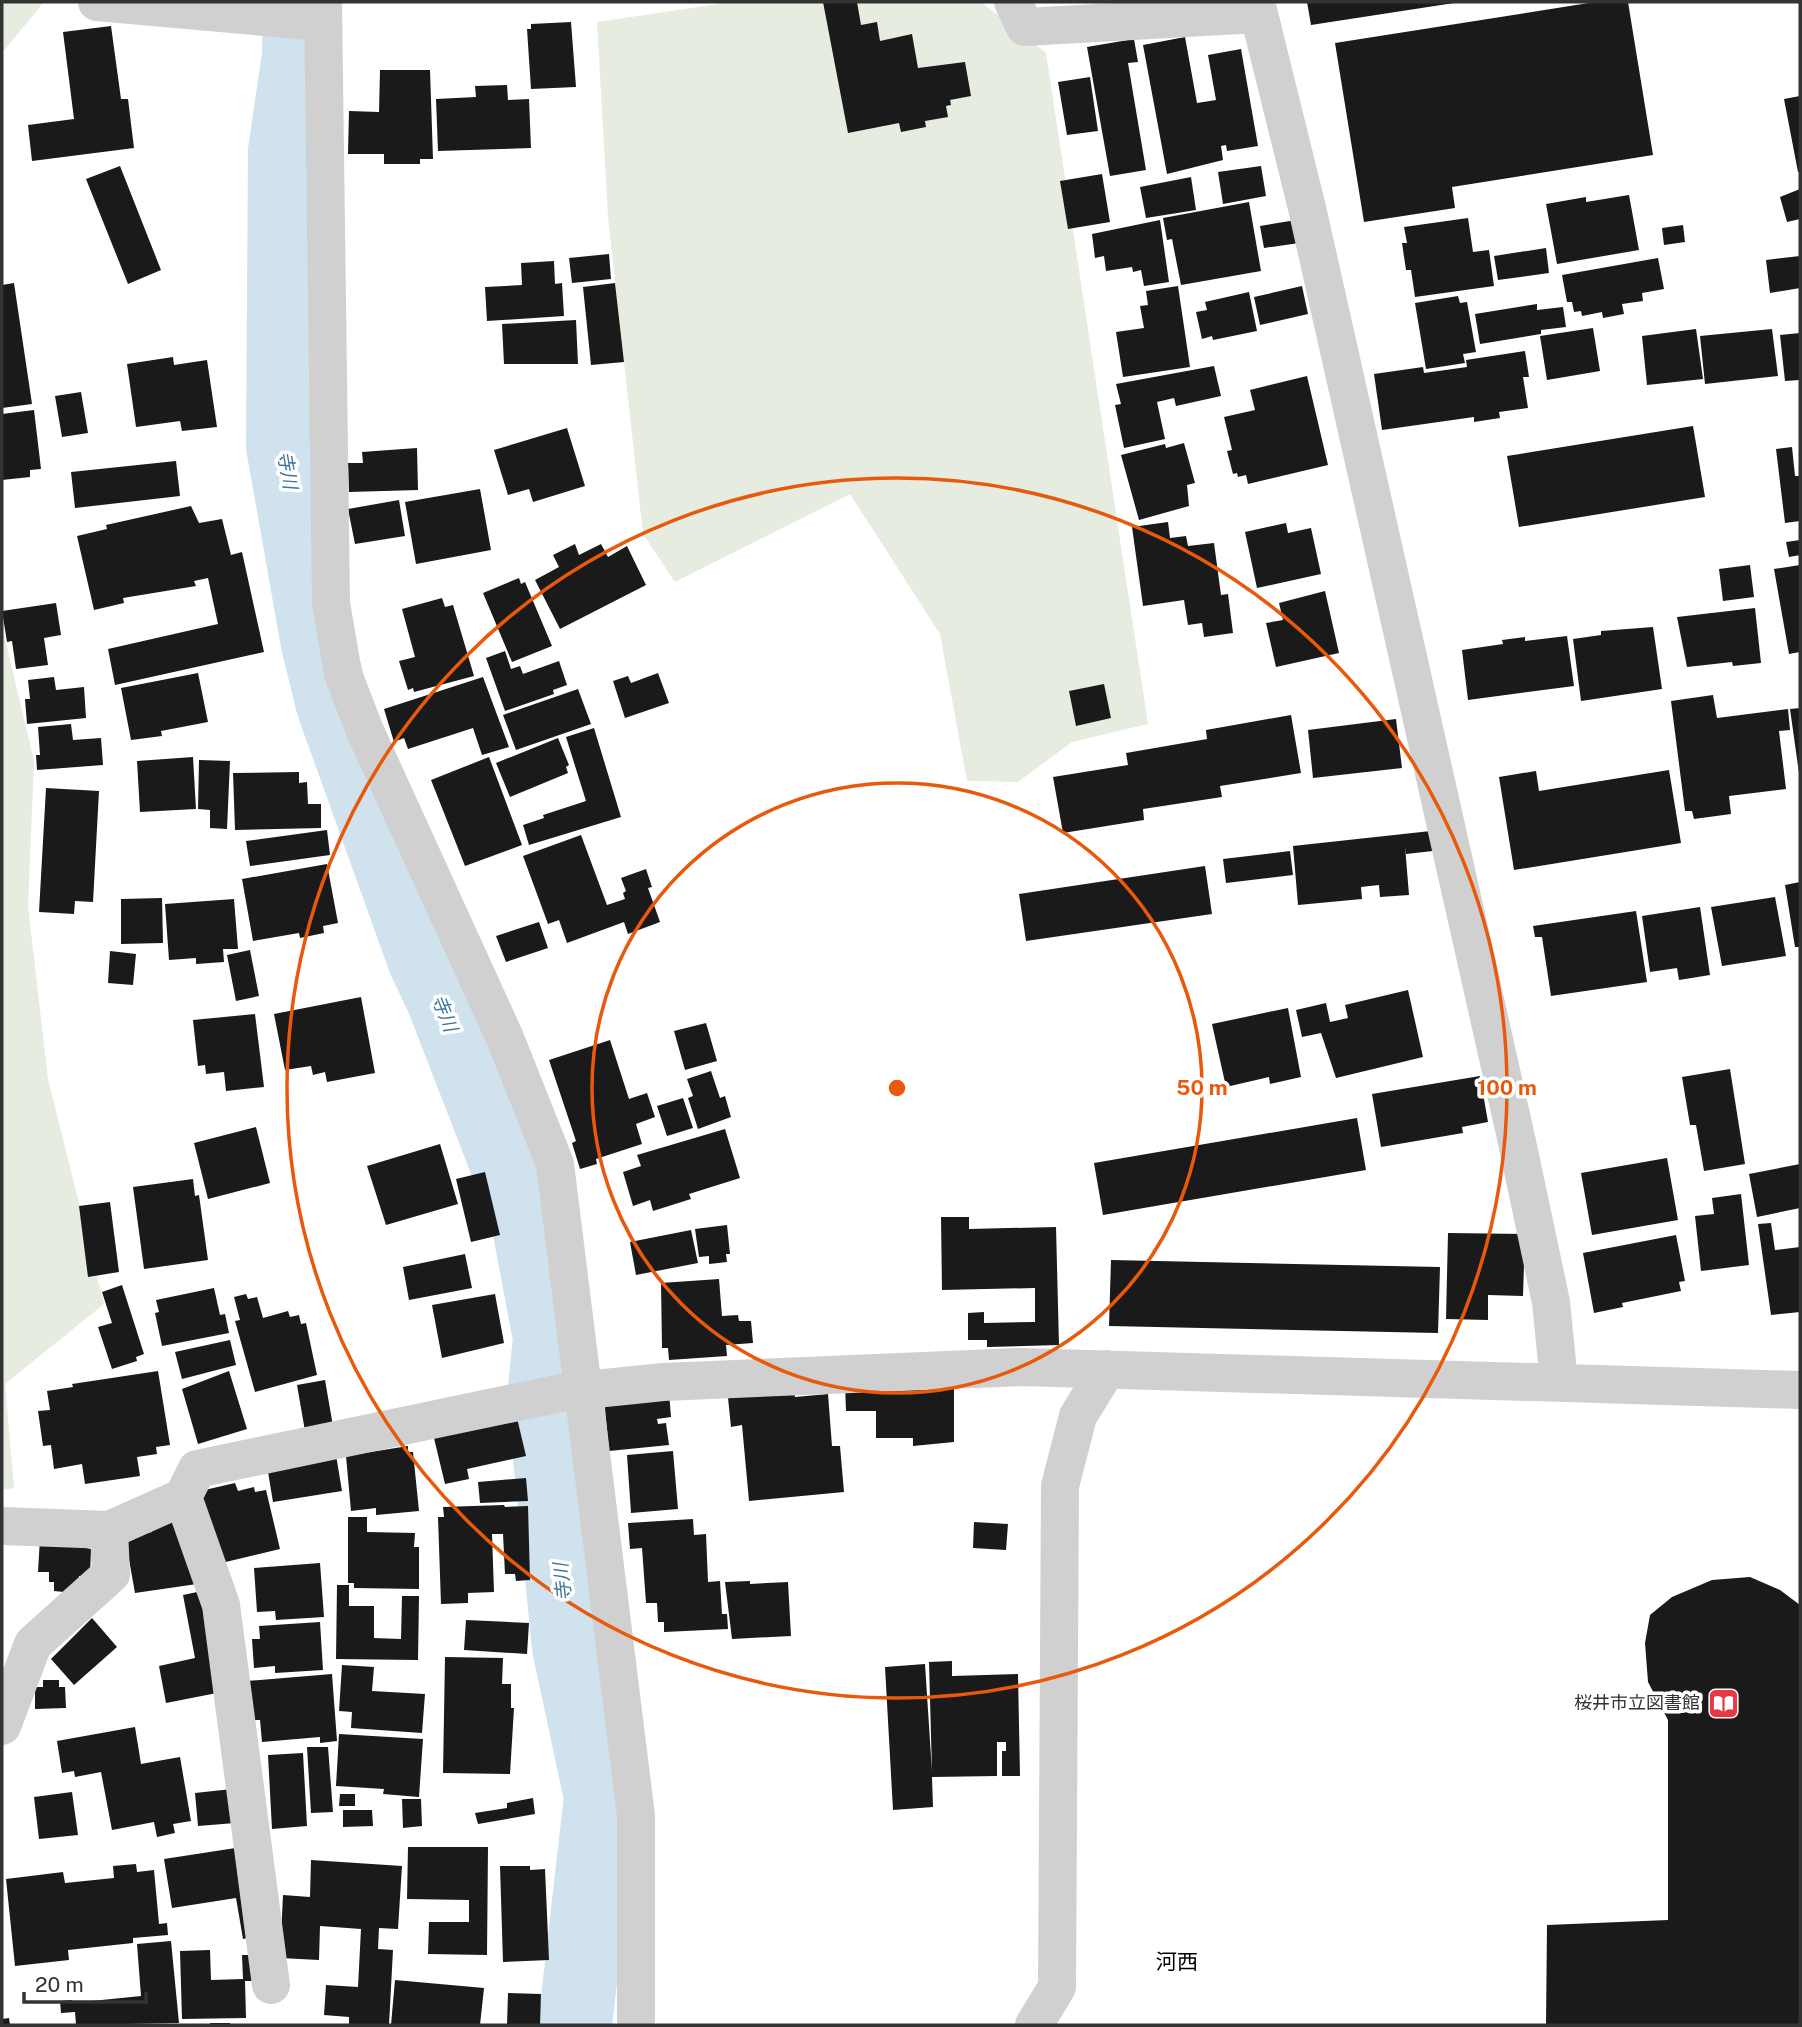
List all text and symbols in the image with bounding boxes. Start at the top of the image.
water label: 寺川 [274,449,302,493]
water label: 寺川 [428,991,463,1037]
text: 50 m [1176,1075,1228,1100]
text: 100 m [1477,1075,1537,1100]
centre of rings [885,1076,909,1100]
water label: 寺川 [549,1560,575,1602]
library icon: 桜井市立図書館 [1706,1686,1740,1720]
place label: 桜井市立図書館 [1574,1692,1700,1713]
district label: 河西 [1156,1949,1198,1974]
scale bar [24,1960,147,2004]
text: 20 m [35,1972,84,1997]

